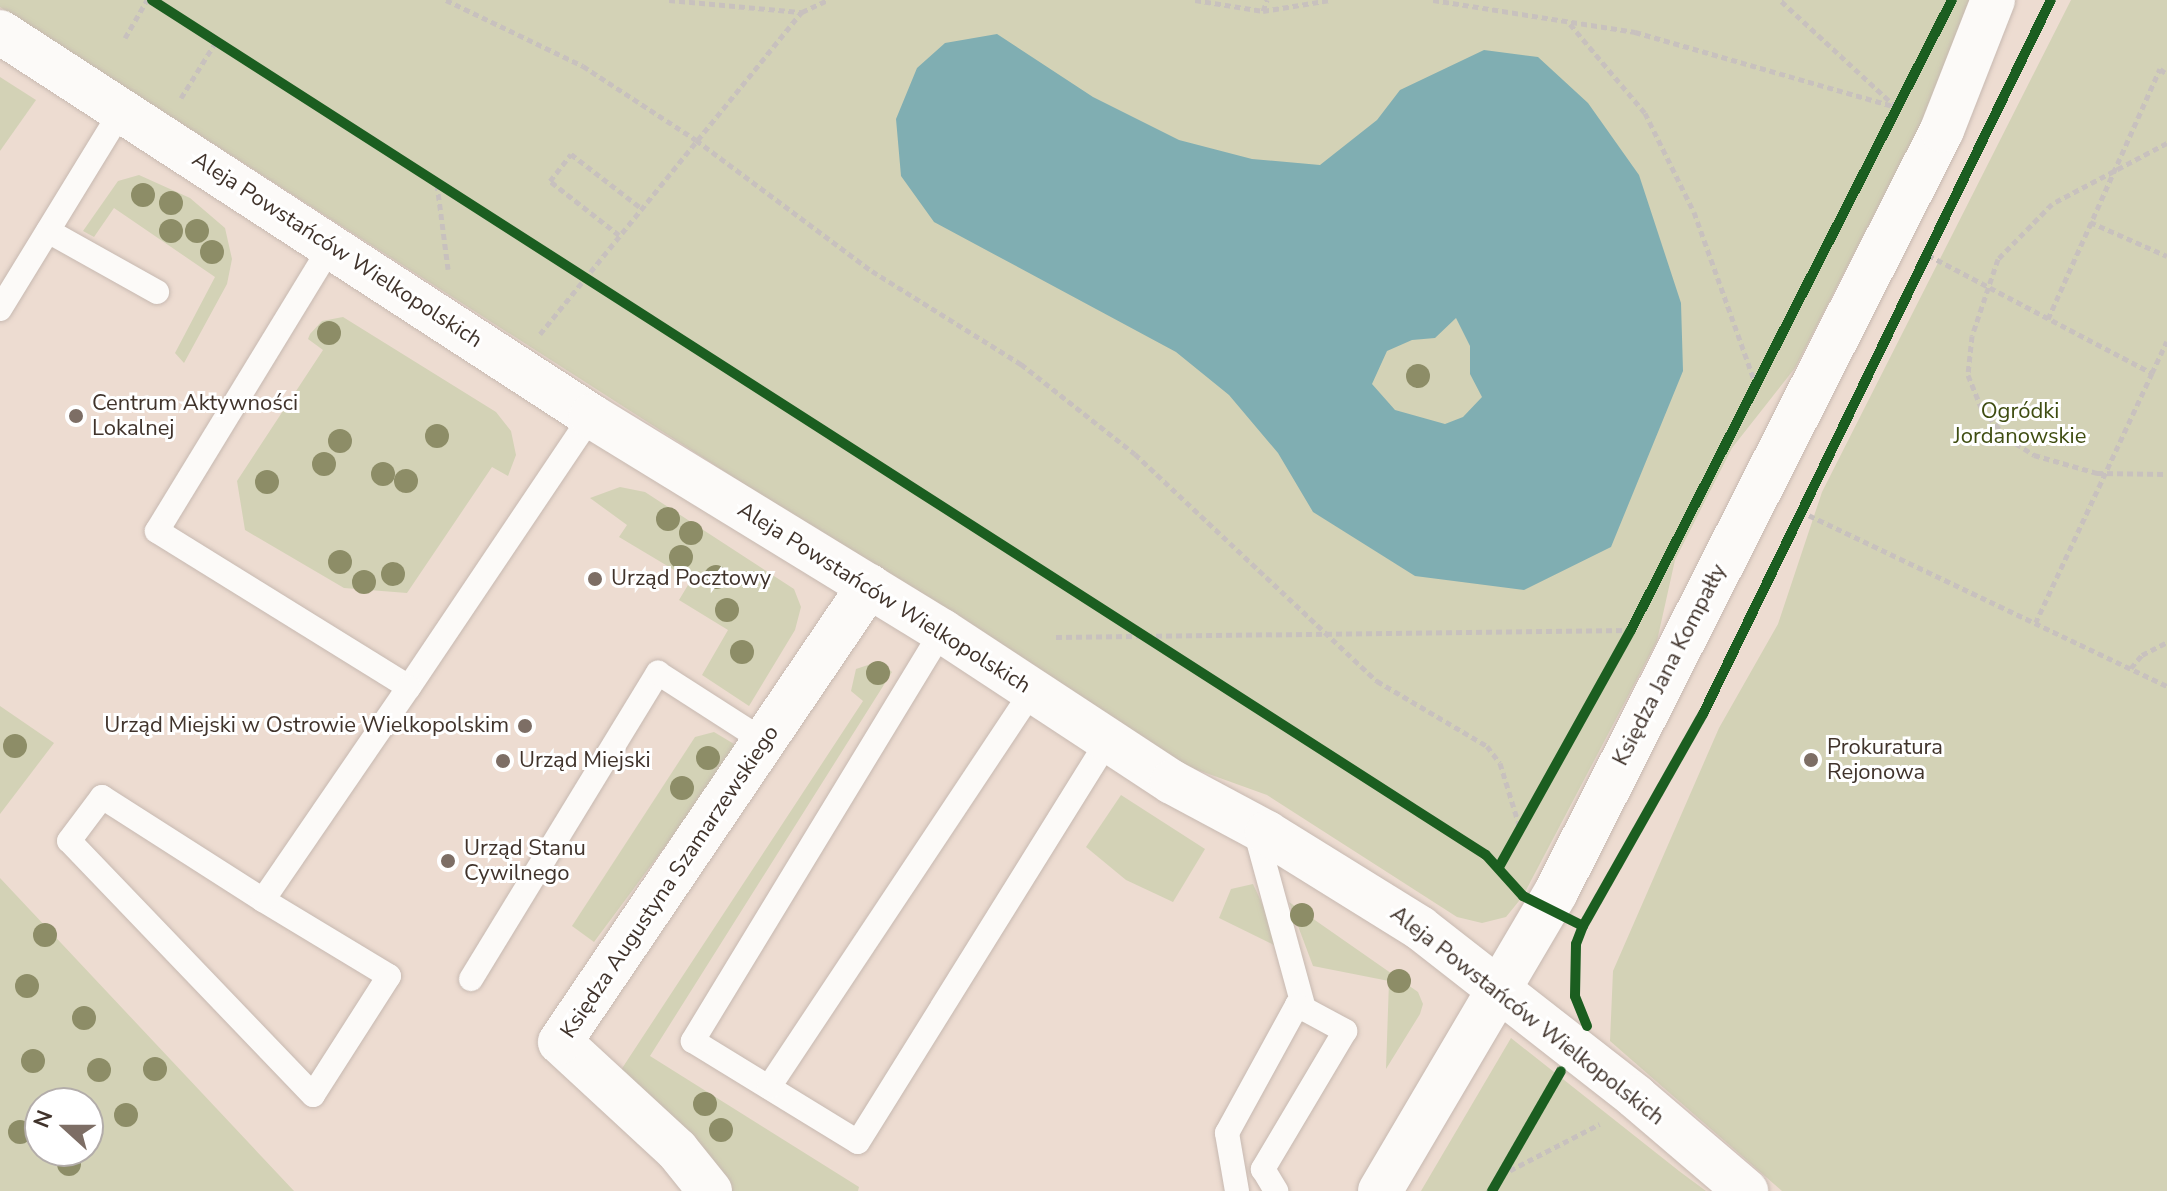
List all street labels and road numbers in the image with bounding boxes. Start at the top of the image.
street label: Aleja Powstańców Wielkopolskich [187,146,487,354]
street label: Aleja Powstańców Wielkopolskich [733,497,1035,699]
street label: Księdza Jana Kompałły [1608,560,1732,770]
street label: Księdza Augustyna Szamarzewskiego [555,721,785,1043]
street label: Aleja Powstańców Wielkopolskich [1385,901,1669,1131]

